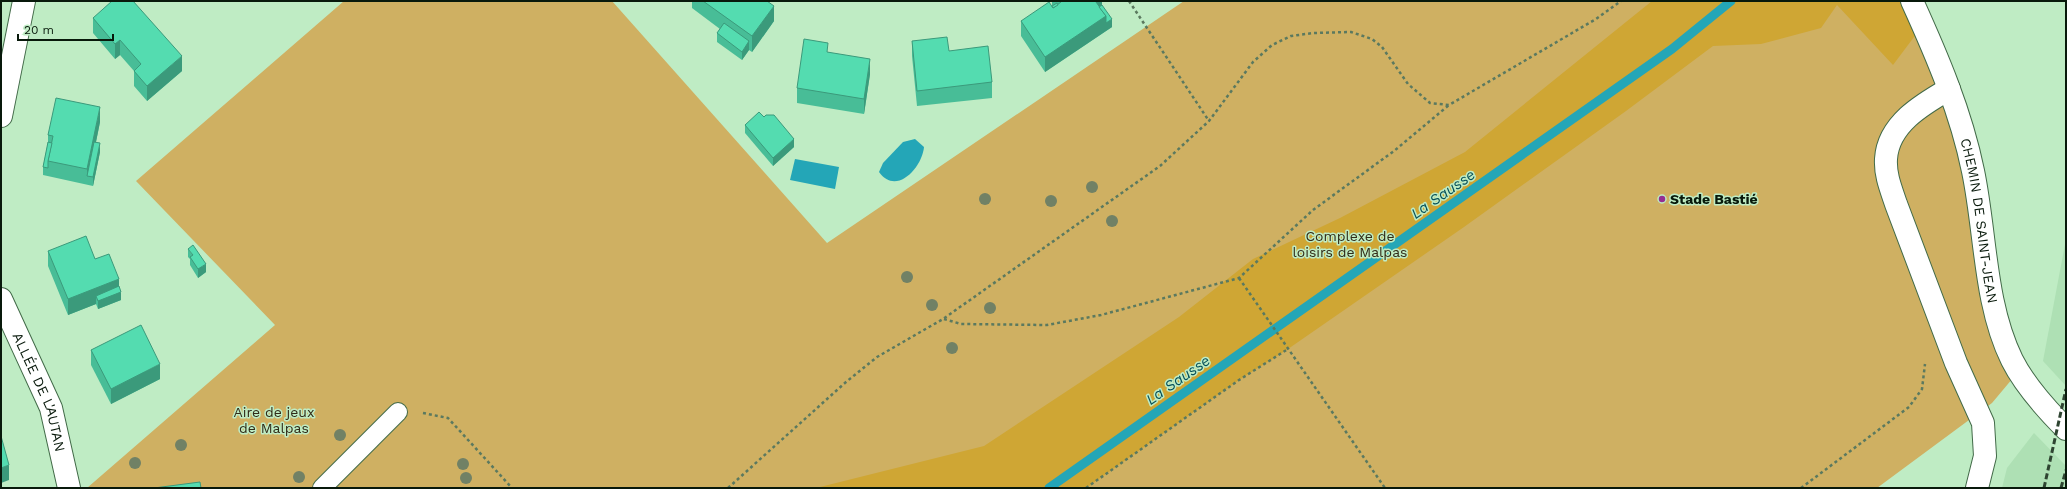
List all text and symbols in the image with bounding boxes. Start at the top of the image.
scale bar [18,16,113,42]
text: 20 m [24,23,54,37]
street label: CHEMIN DE SAINT-JEAN [1957,136,2001,305]
water label: La Sausse [1407,165,1479,223]
place label: Stade Bastié [1670,191,1758,207]
marker: Stade Bastié [1657,194,1667,204]
park label: Complexe de loisirs de Malpas [1293,228,1407,260]
street label: ALLÉE DE L'AUTAN [9,330,69,453]
water label: La Sausse [1142,351,1214,409]
park label: Aire de jeux de Malpas [234,404,314,436]

